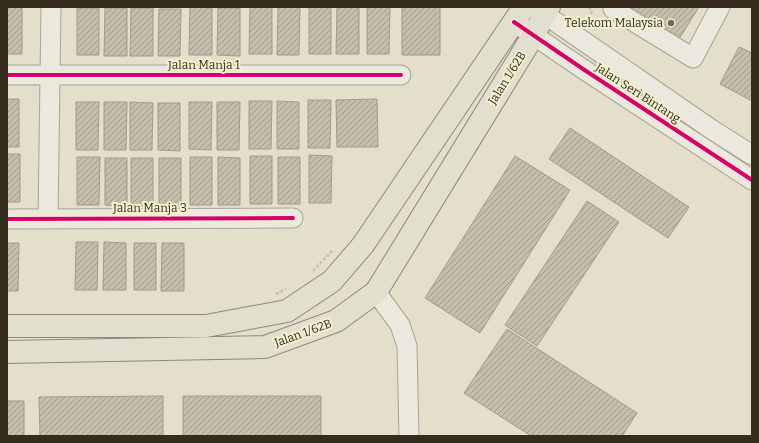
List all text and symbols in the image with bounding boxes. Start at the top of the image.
place label: Telekom Malaysia [565,16,663,30]
marker: Telekom Malaysia [666,18,676,28]
street label: Jalan 1/62B [485,49,529,108]
street label: Jalan Manja 1 [167,58,240,72]
street label: Jalan Seri Bintang [592,60,683,126]
street label: Jalan Manja 3 [112,201,187,215]
street label: Jalan 1/62B [271,316,334,350]

